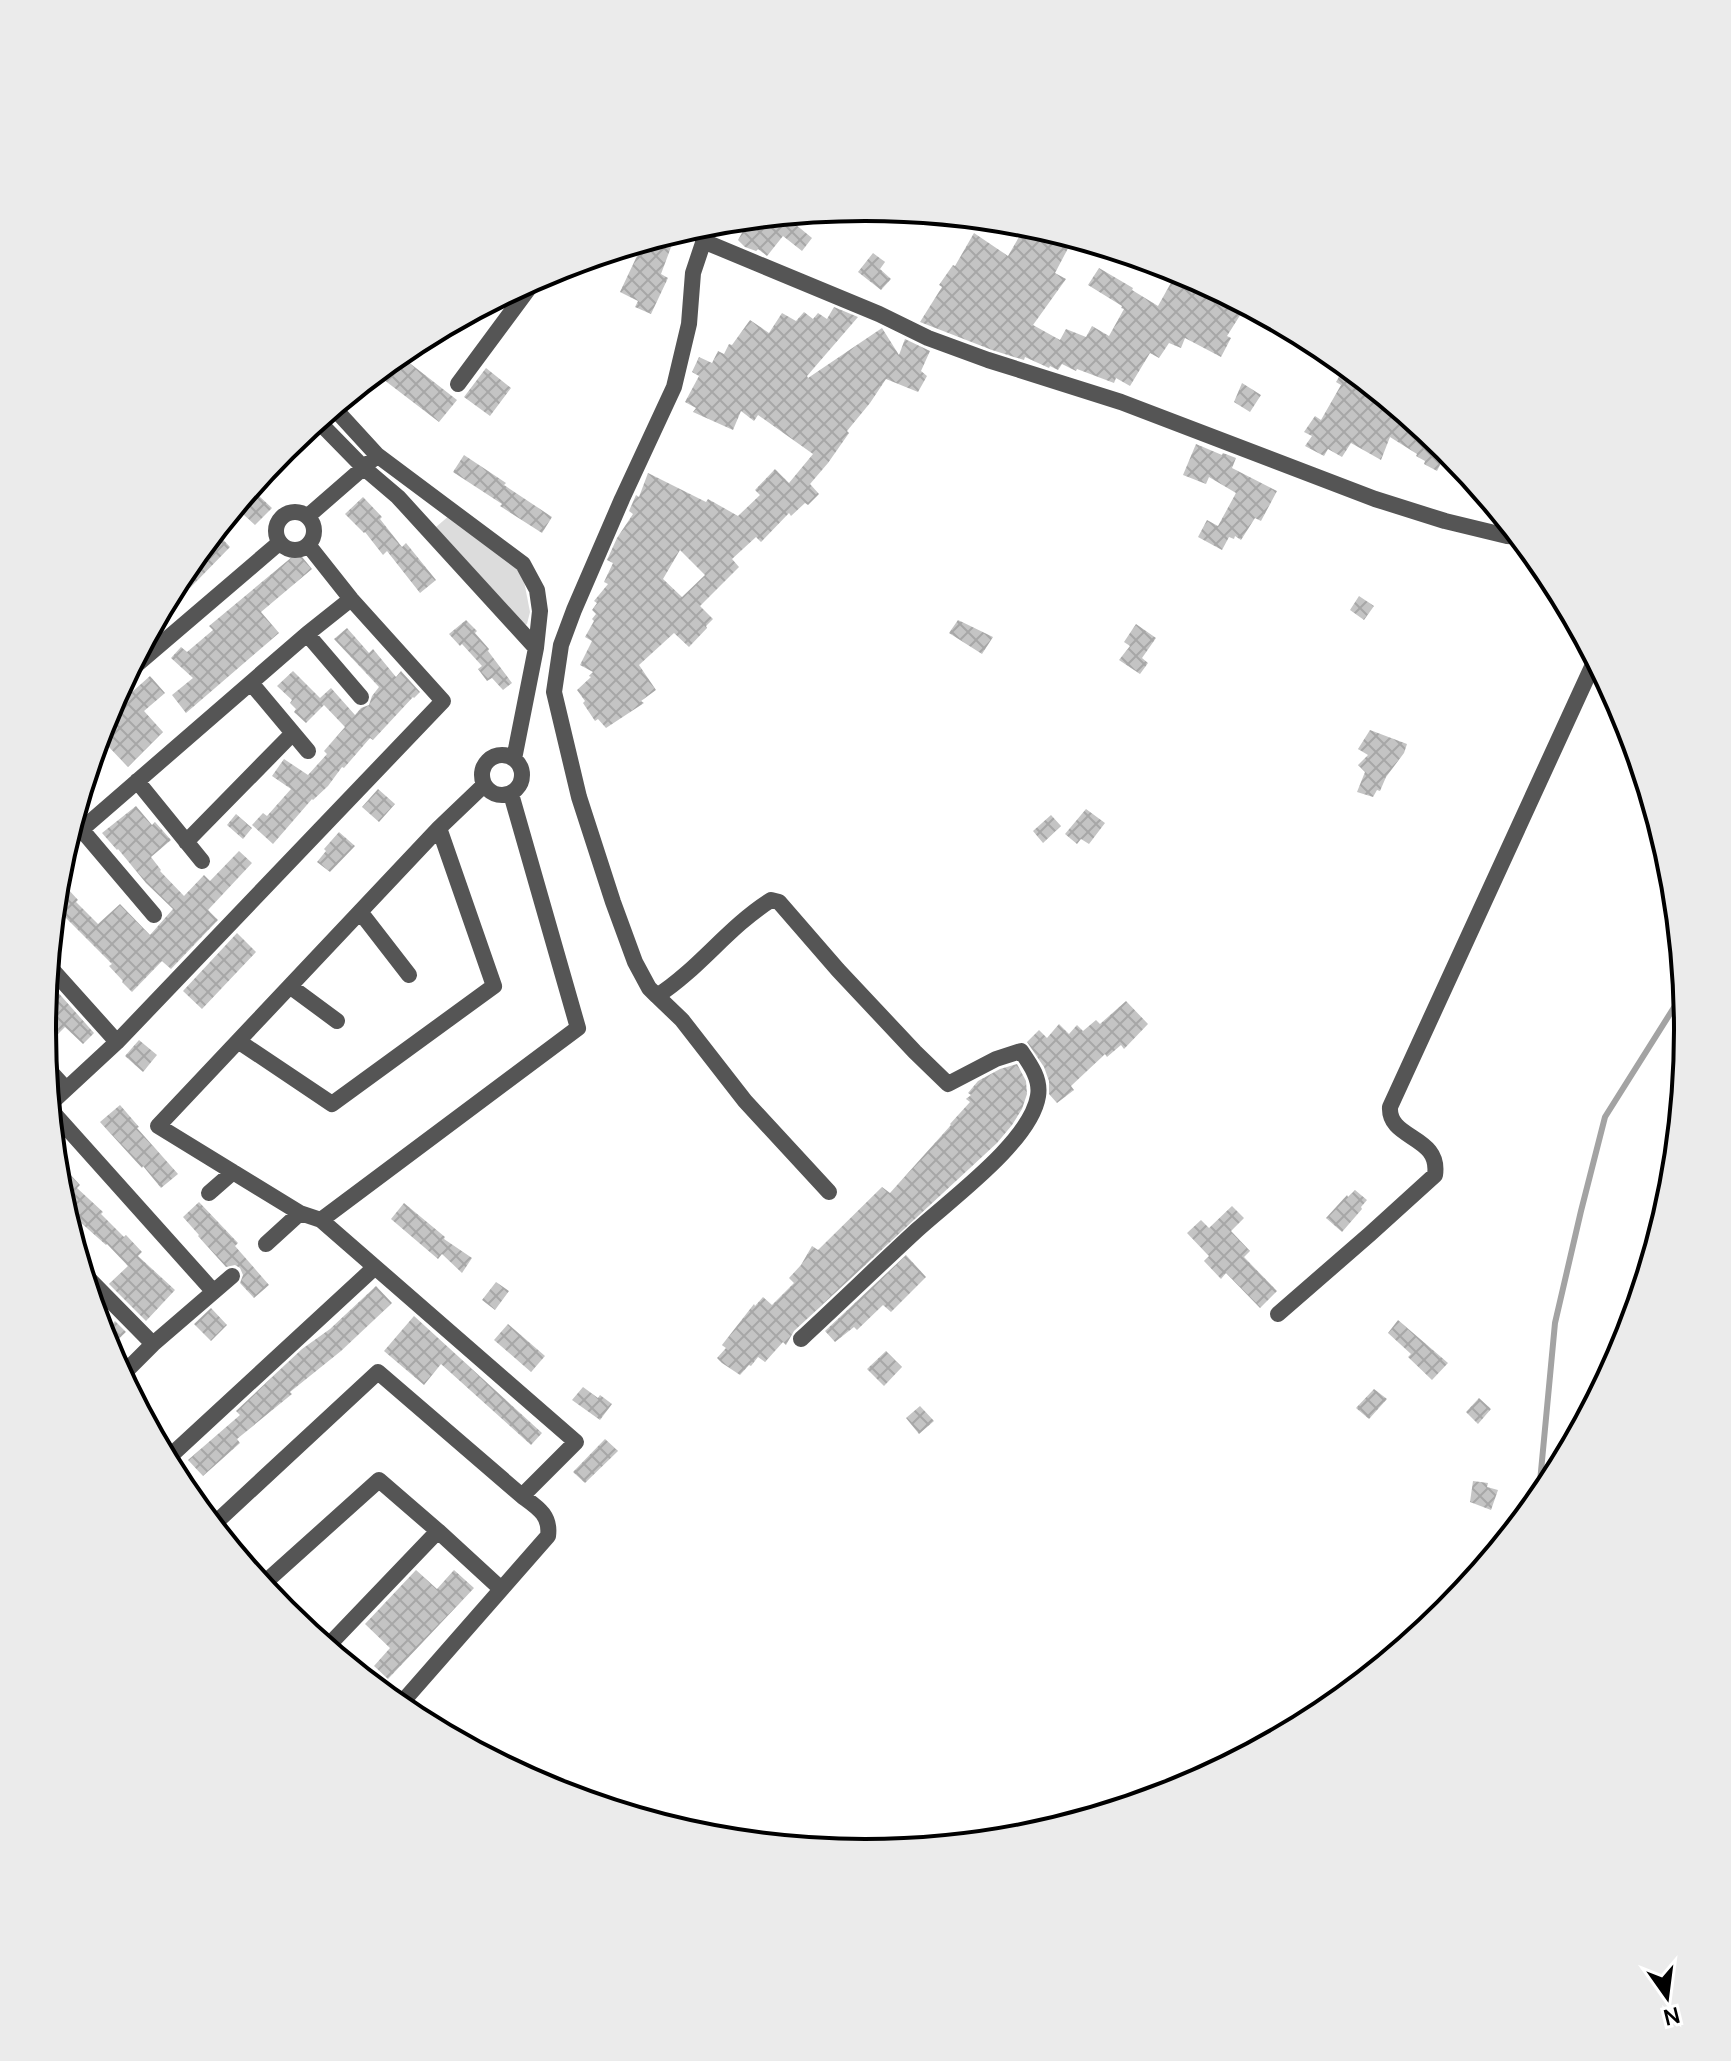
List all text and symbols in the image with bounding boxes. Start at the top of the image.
north arrow [1627,1957,1707,2037]
text: N [1661,2000,1683,2033]

